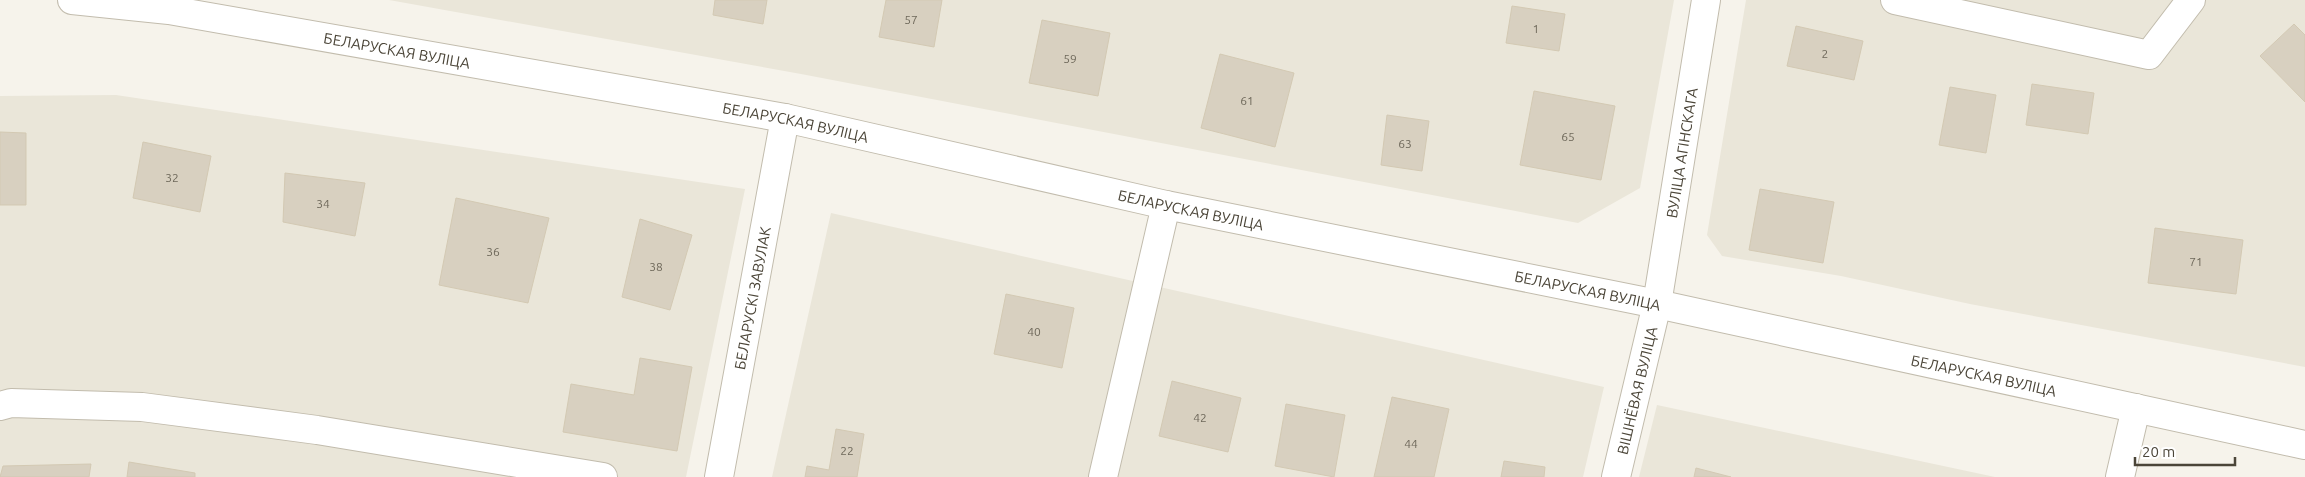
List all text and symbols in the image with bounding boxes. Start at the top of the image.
house number: 57 [904,13,918,26]
house number: 1 [1533,22,1539,35]
street label: БЕЛАРУСКАЯ ВУЛІЦА [322,29,472,71]
house number: 2 [1822,47,1828,60]
house number: 59 [1063,52,1077,65]
street label: ВУЛІЦА АГІНСКАГА [1662,86,1700,219]
house number: 61 [1240,94,1254,107]
street label: БЕЛАРУСКАЯ ВУЛІЦА [721,99,870,145]
house number: 65 [1561,130,1575,143]
house number: 63 [1398,137,1412,150]
house number: 32 [165,171,179,184]
street label: БЕЛАРУСКАЯ ВУЛІЦА [1116,186,1266,233]
house number: 34 [316,197,330,210]
street label: БЕЛАРУСКІ ЗАВУЛАК [730,225,773,371]
house number: 36 [486,245,500,258]
house number: 71 [2189,255,2203,268]
house number: 38 [649,260,663,273]
street label: БЕЛАРУСКАЯ ВУЛІЦА [1513,267,1663,313]
street label: ВІШНЁВАЯ ВУЛІЦА [1613,324,1660,456]
house number: 40 [1027,325,1041,338]
street label: БЕЛАРУСКАЯ ВУЛІЦА [1909,351,2058,399]
house number: 42 [1193,411,1207,424]
scale bar [2135,434,2235,466]
house number: 44 [1404,437,1418,450]
text: 20 m [2142,443,2175,460]
house number: 22 [840,444,854,457]

